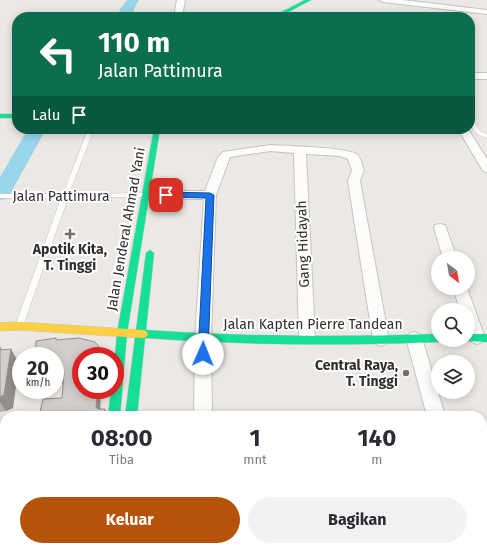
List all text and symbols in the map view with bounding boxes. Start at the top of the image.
text: 110 m [98,26,170,59]
icon: left [32,28,84,80]
text: Jalan Pattimura [98,60,223,82]
icon: arrive [68,104,90,126]
text: Lalu [32,106,60,124]
street label: Jalan Jenderal Ahmad Yani [103,146,149,312]
pin [149,178,183,212]
icon: arrive [155,184,177,206]
street label: Jalan Pattimura [12,188,110,205]
street label: Gang Hidayah [293,200,313,288]
marker: Apotik Kita, T. Tinggi [65,229,75,239]
place label: Apotik Kita, T. Tinggi [32,241,107,274]
north arrow [431,251,475,295]
map controls [431,251,475,399]
button: search [431,303,475,347]
street label: Jalan Kapten Pierre Tandean [223,316,403,333]
position arrow [182,333,224,375]
speed limit sign: 30 [72,347,124,399]
button: layers [431,355,475,399]
text: 20 [27,356,49,380]
place label: Central Raya, T. Tinggi [315,357,398,390]
marker: Central Raya, T. Tinggi [401,368,411,378]
text: km/h [26,377,50,389]
text: 08:00 [91,424,153,452]
text: 1 [249,424,261,452]
text: 140 [357,424,396,452]
text: Tiba [109,452,134,467]
text: mnt [243,452,267,467]
text: m [371,452,382,467]
button: Keluar [20,497,240,543]
button: Bagikan [248,497,467,543]

